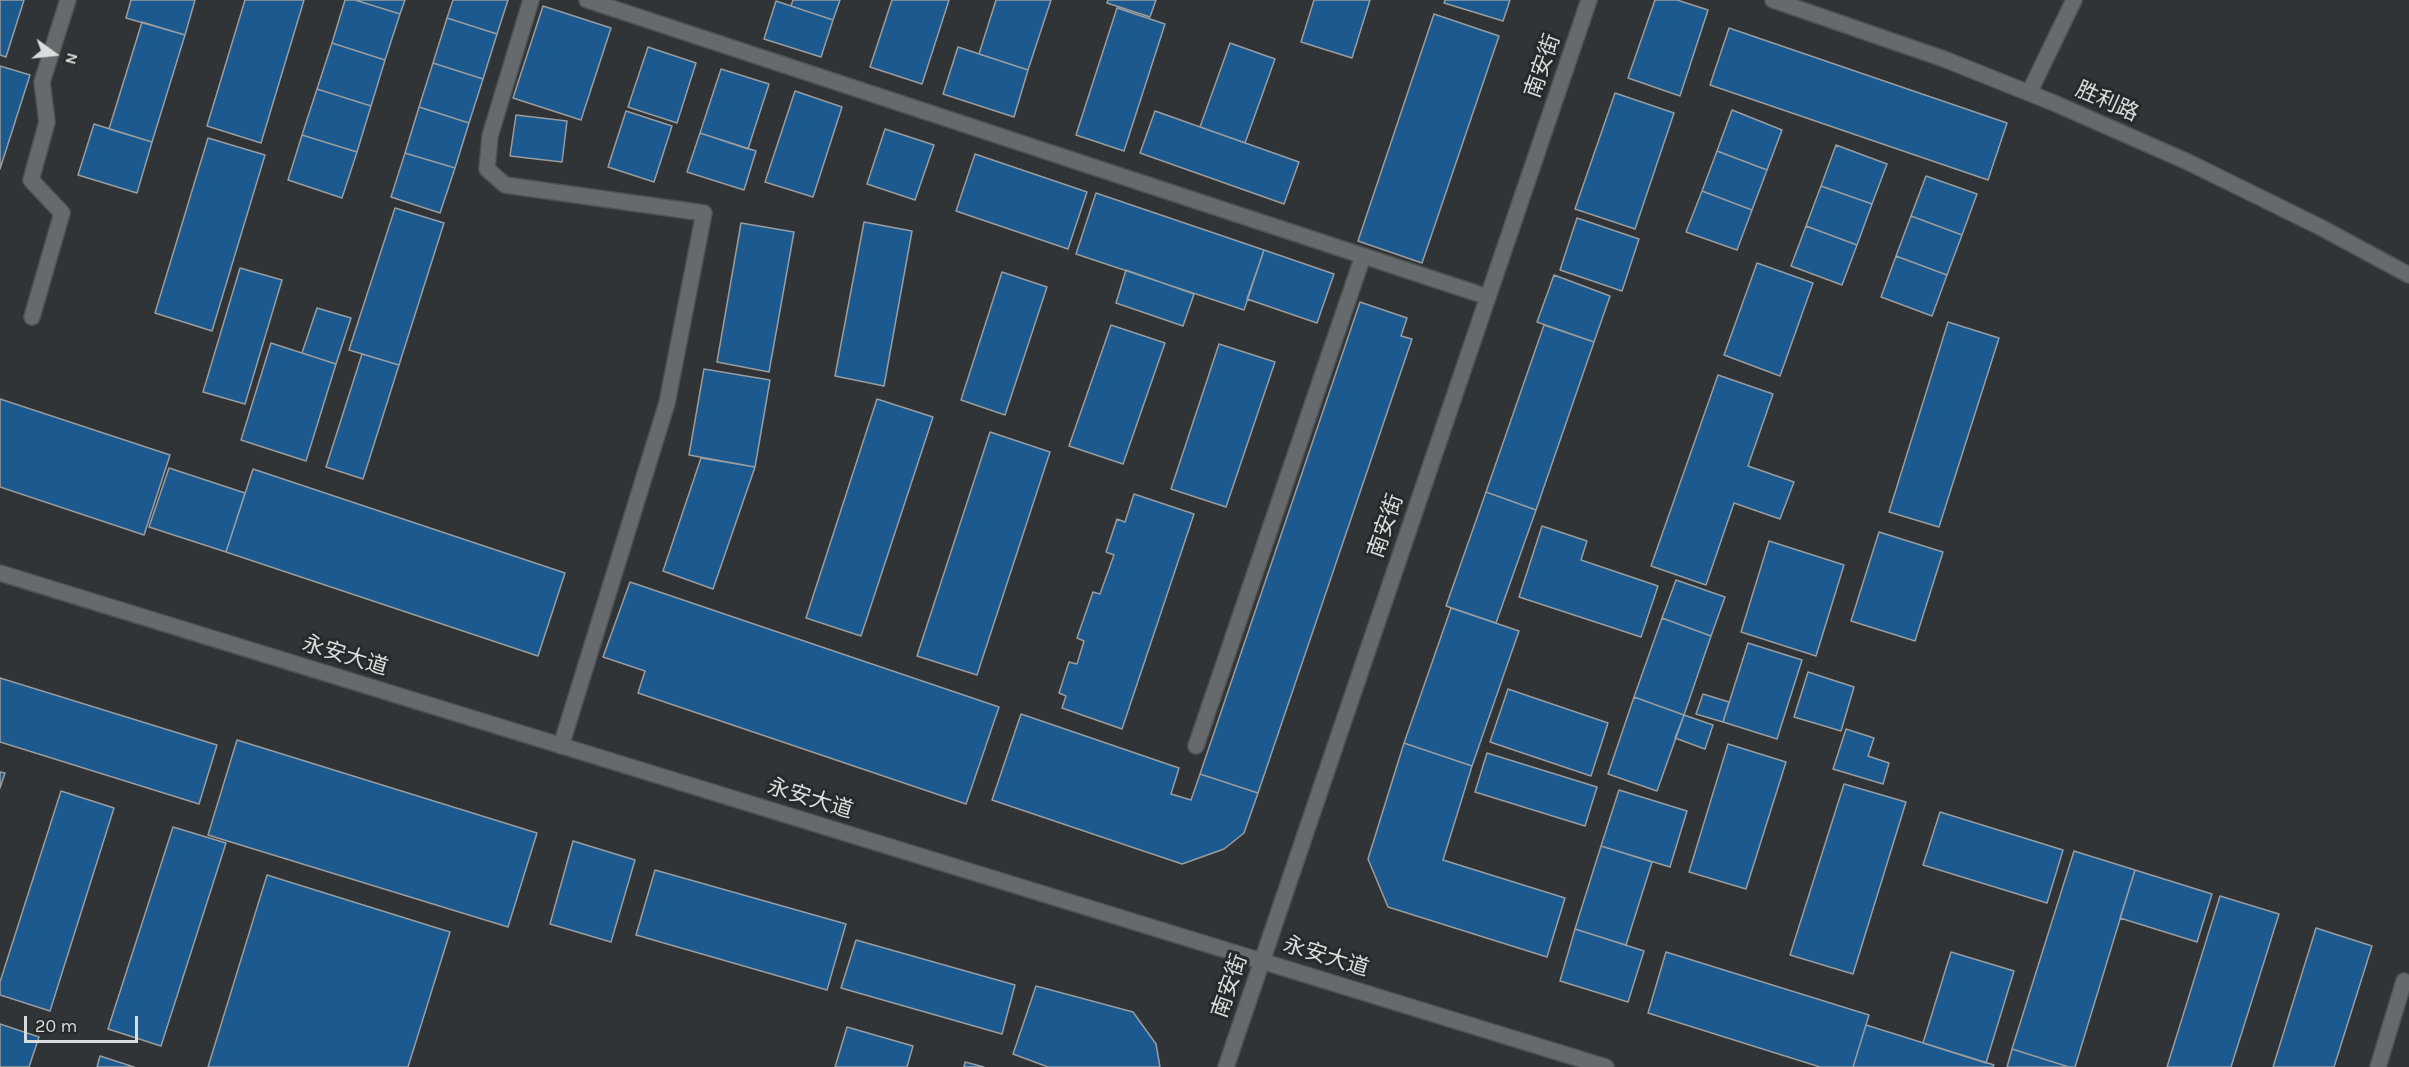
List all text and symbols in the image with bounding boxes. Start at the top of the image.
north arrow [24,24,84,84]
street label: 南安街 [1520,31,1566,101]
text: N [61,51,83,67]
street label: 胜利路 [2071,77,2143,127]
street label: 南安街 [1363,491,1409,561]
street label: 永安大道 [299,631,391,681]
street label: 永安大道 [764,774,856,824]
street label: 永安大道 [1280,932,1372,982]
street label: 南安街 [1207,951,1253,1021]
scale bar [27,1004,141,1042]
text: 20 m [35,1015,77,1037]

